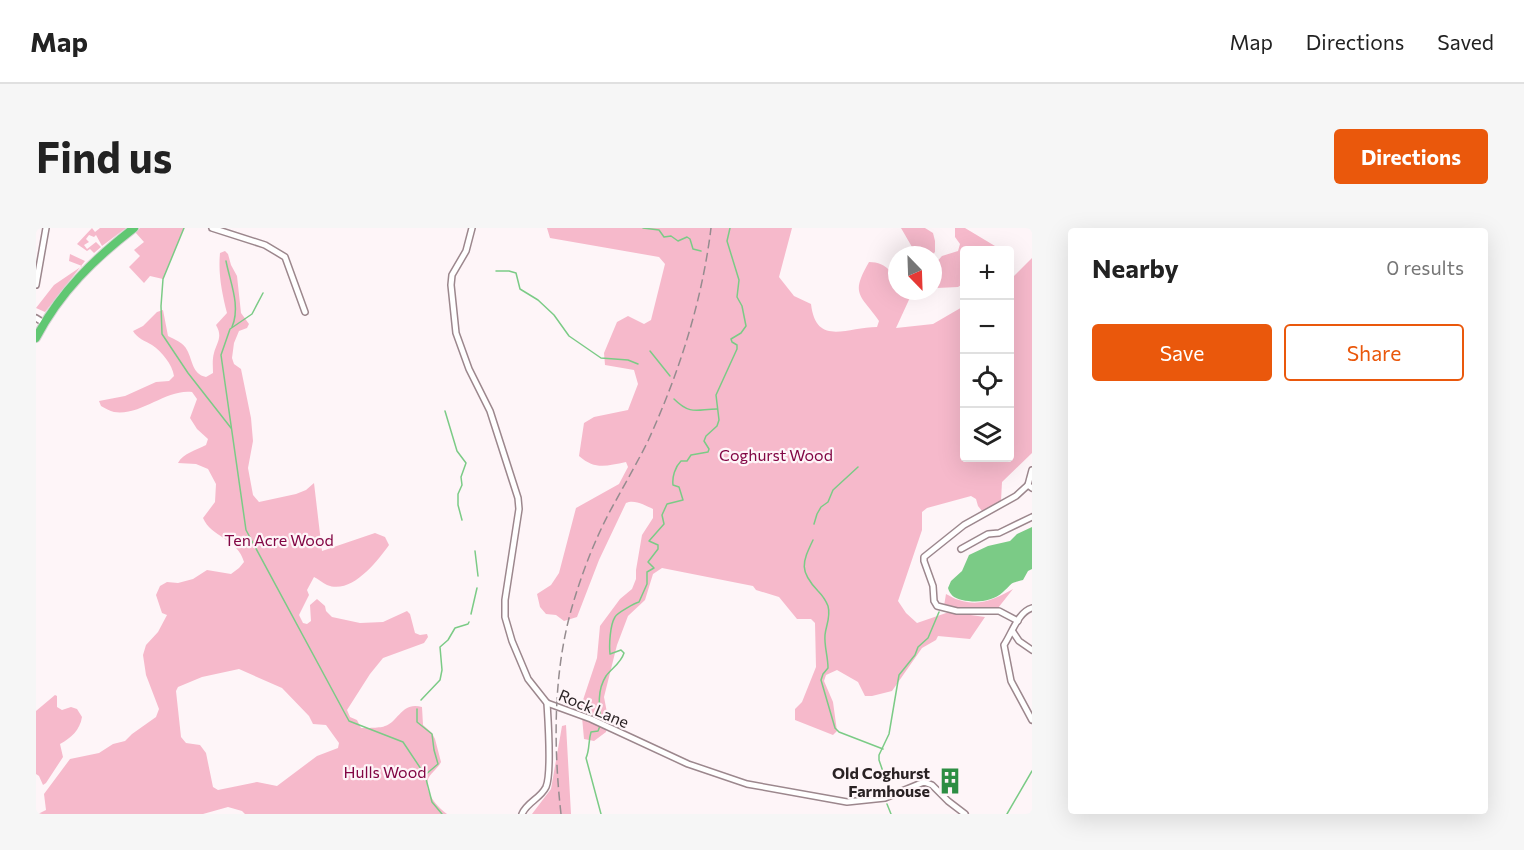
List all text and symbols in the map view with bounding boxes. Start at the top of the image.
text: Map [30,24,88,58]
text: Map [1230,29,1273,54]
text: Directions [1306,29,1404,54]
text: Saved [1437,29,1494,54]
button: Directions [1334,129,1488,184]
text: Find us [36,130,172,182]
north arrow [888,246,942,300]
map controls [960,246,1014,462]
button: + [960,246,1014,300]
text: Nearby [1092,252,1179,283]
text: 0 results [1386,255,1464,279]
button: − [960,300,1014,354]
button: Save [1092,324,1272,381]
button: Share [1284,324,1464,381]
button: locate [960,354,1014,408]
button: layers [960,408,1014,462]
park label: Coghurst Wood [719,445,833,464]
park label: Ten Acre Wood [224,530,334,549]
street label: Rock Lane [556,685,632,731]
park label: Hulls Wood [344,762,426,781]
place label: Old Coghurst Farmhouse [832,763,930,800]
building icon: Old Coghurst Farmhouse [935,766,965,796]

